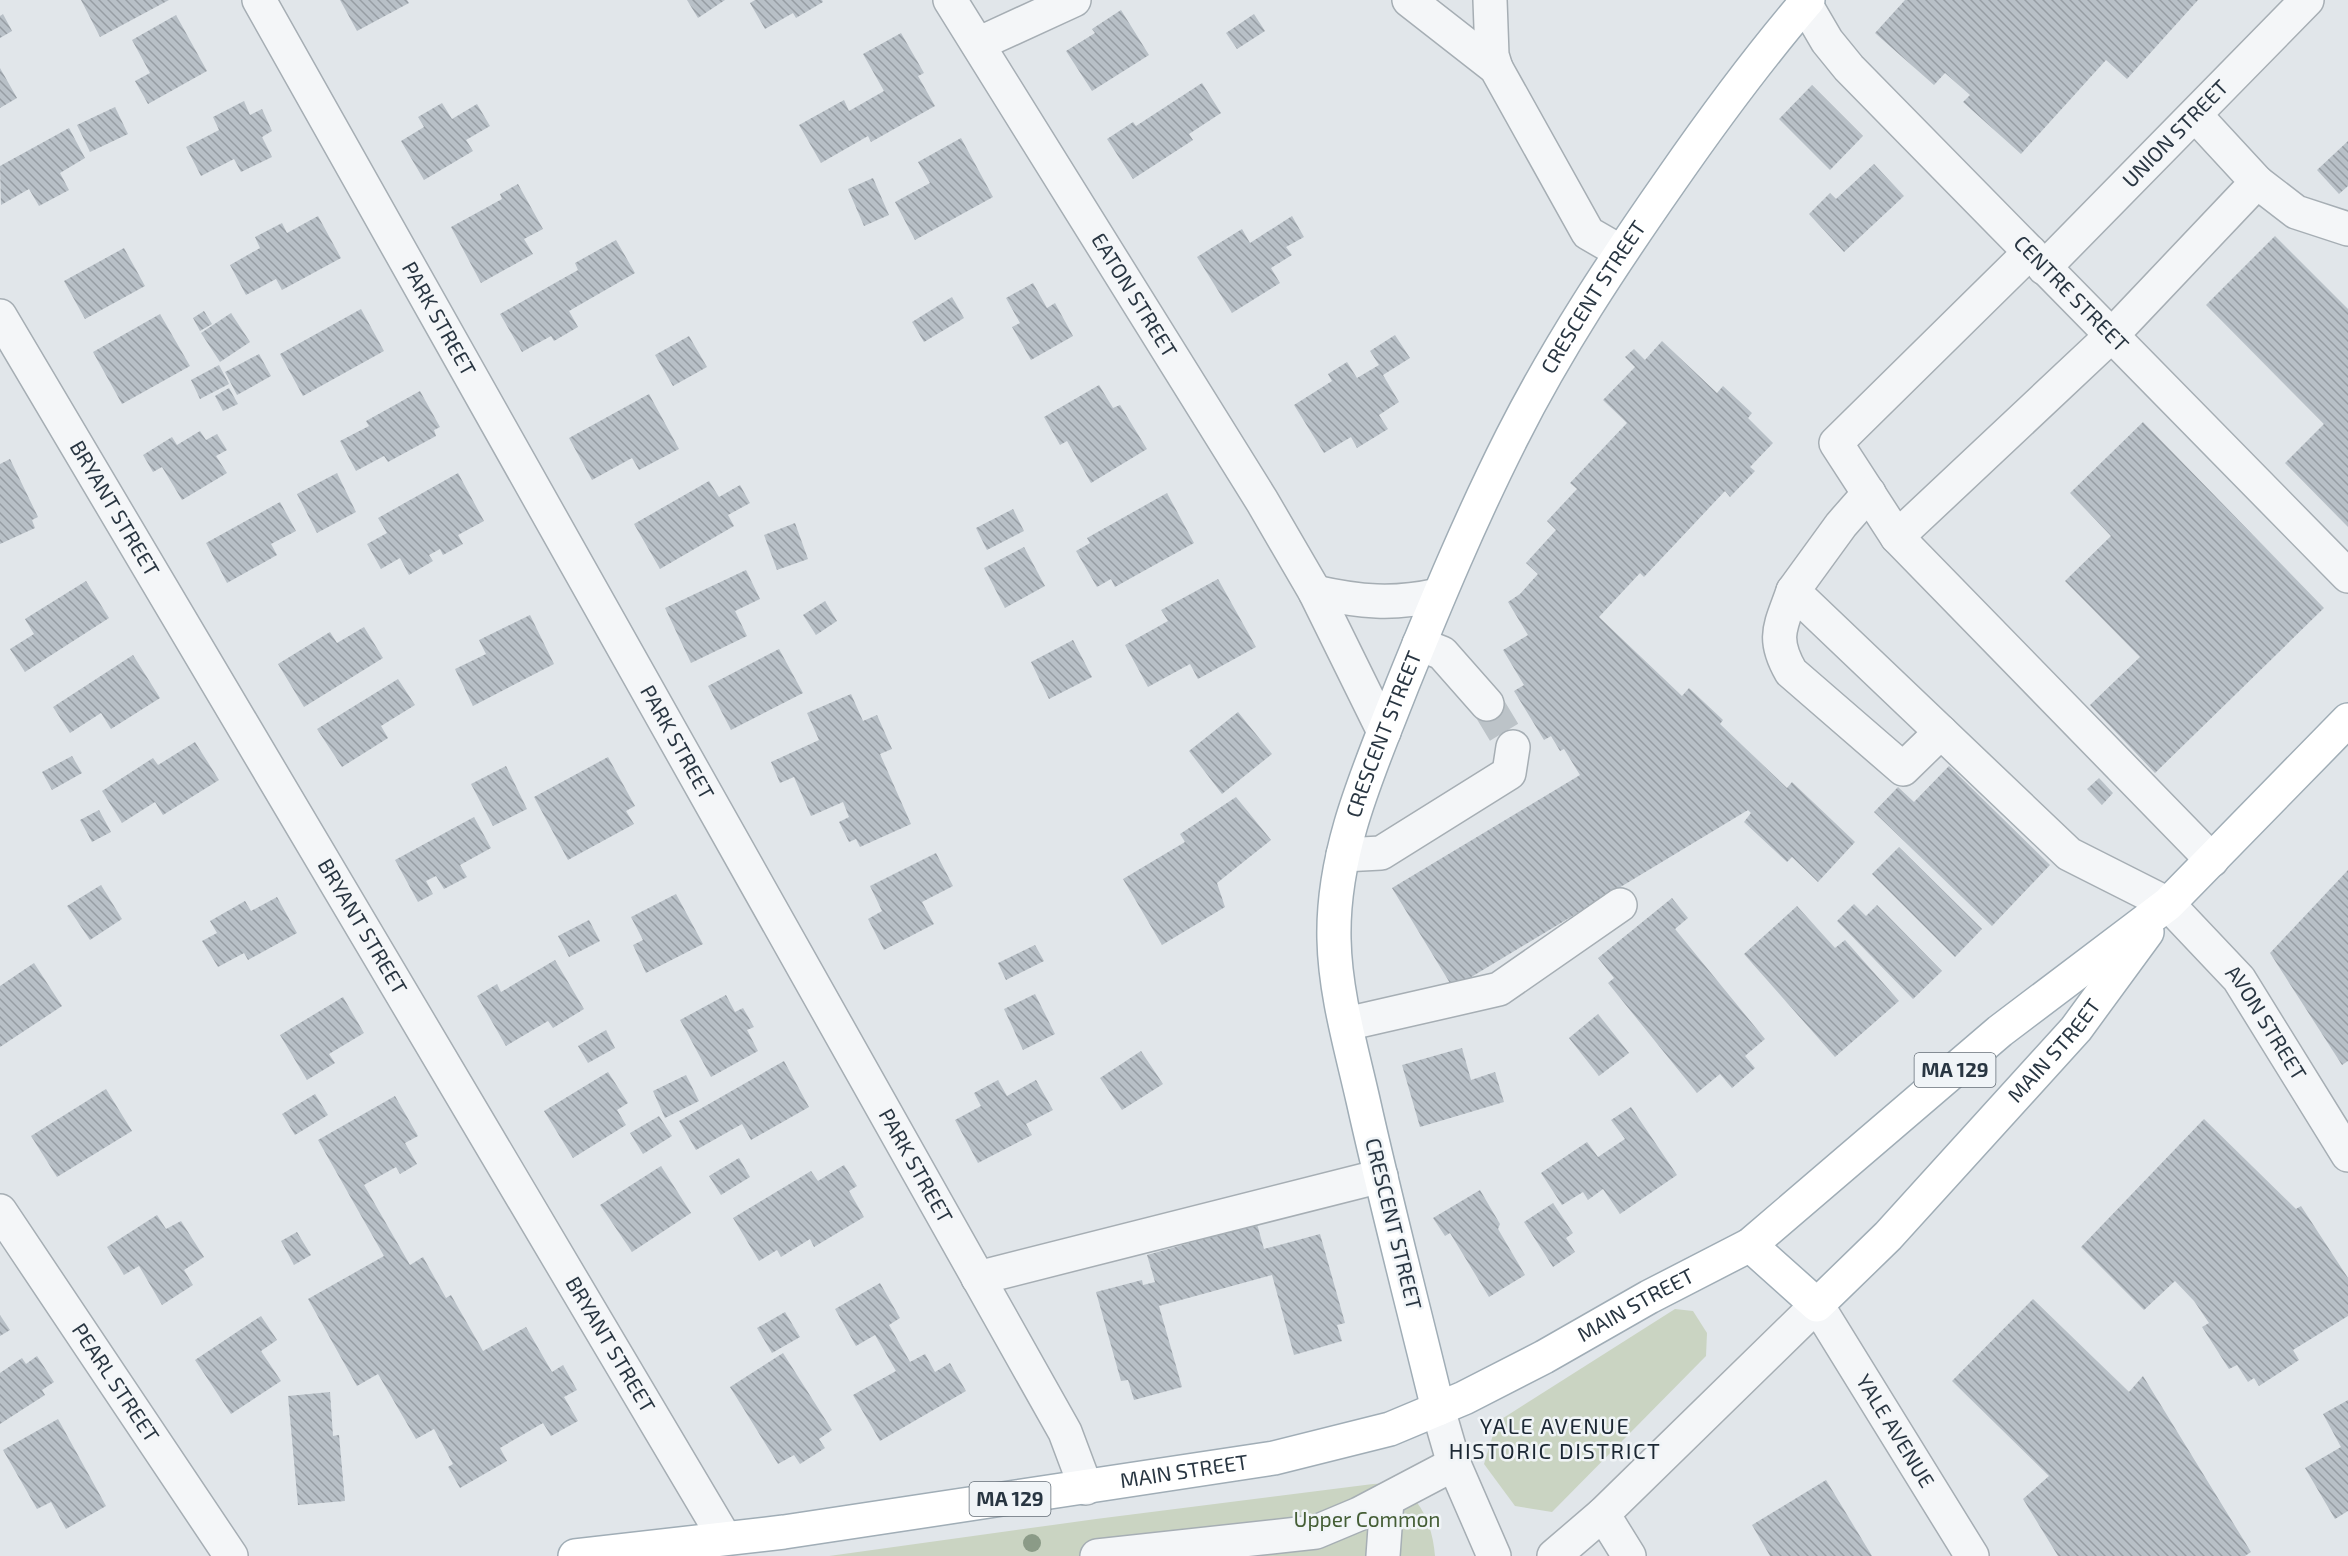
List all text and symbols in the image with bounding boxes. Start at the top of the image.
street label: UNION STREET [2116,74,2233,192]
street label: CRESCENT STREET [1535,215,1650,377]
street label: EATON STREET [1087,228,1183,361]
street label: CENTRE STREET [2009,230,2134,356]
street label: PARK STREET [398,257,482,380]
street label: BRYANT STREET [66,435,165,580]
street label: CRESCENT STREET [1340,647,1426,820]
street label: PARK STREET [636,680,720,803]
street label: BRYANT STREET [313,853,413,998]
street label: AVON STREET [2221,959,2313,1084]
street label: MAIN STREET [2002,993,2105,1107]
road number: MA 129 [1914,1053,1996,1087]
street label: PARK STREET [874,1104,959,1227]
street label: CRESCENT STREET [1361,1135,1428,1312]
street label: MAIN STREET [1572,1262,1698,1346]
street label: BRYANT STREET [561,1272,661,1416]
street label: PEARL STREET [68,1318,165,1446]
street label: YALE AVENUE [1852,1369,1941,1492]
district label: YALE AVENUE HISTORIC DISTRICT [1449,1412,1661,1463]
street label: MAIN STREET [1118,1448,1250,1492]
road number: MA 129 [970,1482,1050,1516]
park label: Upper Common [1293,1506,1441,1531]

